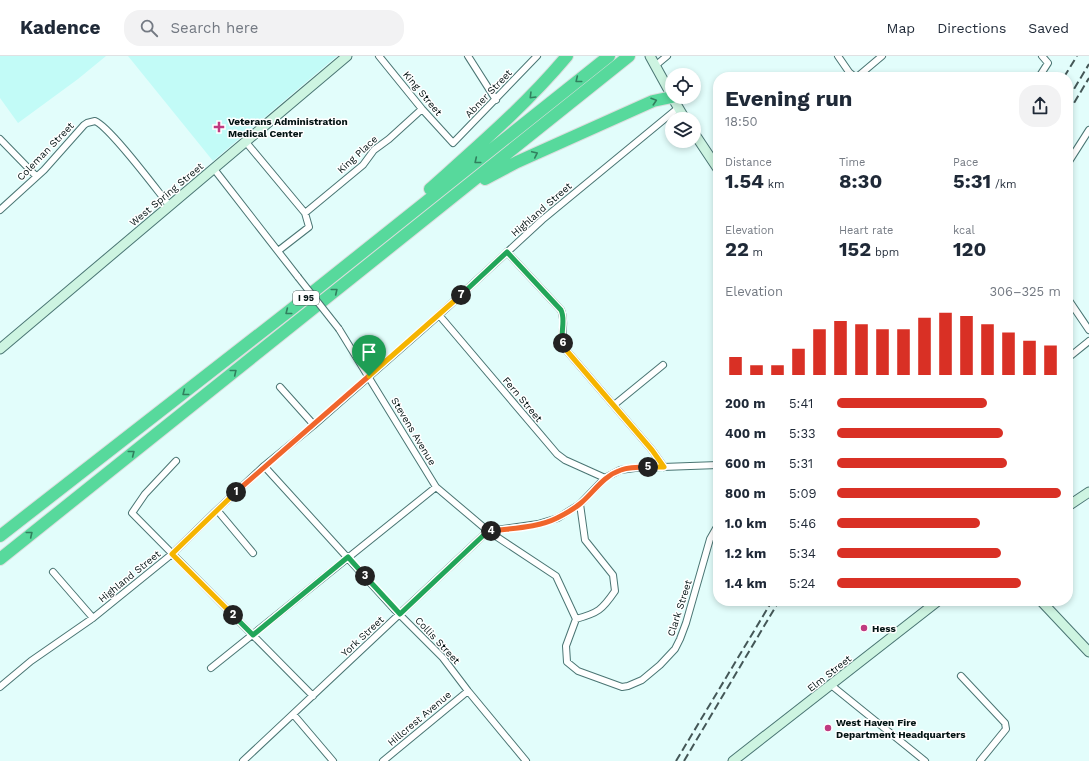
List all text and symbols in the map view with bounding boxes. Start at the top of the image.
search box [124,10,404,46]
text: Kadence [20,16,100,39]
icon: search [138,17,160,39]
text: Search here [170,19,258,37]
text: Map [887,20,915,36]
text: Directions [937,20,1006,36]
text: Saved [1028,20,1069,36]
street label: Abner Street [463,67,514,120]
map controls [665,68,701,148]
button: locate [665,68,701,104]
street label: King Street [401,69,445,118]
one-way arrow [576,76,583,83]
button: share [1019,85,1061,127]
text: Evening run [725,86,853,111]
one-way arrow [529,91,537,99]
one-way arrow [650,97,657,106]
button: layers [665,112,701,148]
text: 18:50 [725,114,758,129]
place label: Veterans Administration Medical Center [228,116,348,139]
street label: Coleman Street [15,119,76,183]
marker: Veterans Administration Medical Center [213,121,225,133]
street label: King Place [335,133,380,176]
one-way arrow [530,151,538,159]
text: Distance [725,156,772,169]
text: Time [839,156,865,169]
text: Pace [953,156,978,169]
one-way arrow [474,157,481,164]
street label: West Spring Street [127,160,206,228]
text: 1.54 [725,169,764,193]
text: 8:30 [839,169,882,193]
text: 5:31 [953,169,991,193]
text: km [764,178,784,191]
text: /km [991,178,1016,191]
street label: Highland Street [509,180,574,239]
text: Elevation [725,224,774,237]
text: Heart rate [839,224,893,237]
text: kcal [953,224,975,237]
text: 22 [725,237,749,261]
text: 152 [839,237,871,261]
text: 120 [953,237,986,261]
text: m [749,246,763,259]
text: bpm [871,246,899,259]
text: Elevation [725,284,783,299]
text: 306–325 m [989,284,1061,299]
pin: 7 [451,285,471,305]
text: 7 [458,288,464,301]
one-way arrow [331,289,338,296]
road number: I 95 [293,291,319,305]
one-way arrow [285,308,292,315]
pin: 6 [553,333,573,353]
pin [352,335,386,376]
text: 6 [560,336,566,349]
icon: arrive [358,341,380,363]
one-way arrow [229,370,236,377]
street label: Fern Street [501,375,545,425]
one-way arrow [183,388,190,395]
street label: Stevens Avenue [389,395,438,467]
text: 200 m [725,396,765,411]
text: 5:41 [789,396,813,411]
text: 400 m [725,426,766,441]
text: 5:33 [789,426,816,441]
one-way arrow [127,451,134,458]
text: 600 m [725,456,766,471]
text: 5:31 [789,456,813,471]
pin: 5 [638,457,658,477]
text: 5 [645,460,651,473]
pin: 1 [226,482,246,502]
text: 1 [234,485,238,498]
text: 800 m [725,486,766,501]
text: 5:09 [789,486,817,501]
text: 1.0 km [725,516,767,531]
text: 5:46 [789,516,816,531]
pin: 4 [481,521,501,541]
text: 4 [487,524,495,537]
one-way arrow [26,532,33,539]
text: 1.2 km [725,546,766,561]
text: 5:34 [789,546,816,561]
street label: Highland Street [96,548,163,605]
pin: 3 [355,566,375,586]
text: 3 [362,569,368,582]
text: 1.4 km [725,576,767,591]
text: 5:24 [789,576,816,591]
street label: Clark Street [665,578,694,638]
pin: 2 [223,605,243,625]
text: 2 [230,608,236,621]
street label: York Street [339,613,386,659]
street label: Collis Street [413,614,463,667]
marker: Hess [859,623,869,633]
place label: Hess [872,623,897,634]
street label: Elm Street [805,652,854,694]
street label: Hillcrest Avenue [385,689,453,748]
place label: West Haven Fire Department Headquarters [836,717,966,740]
marker: West Haven Fire Department Headquarters [823,723,833,733]

